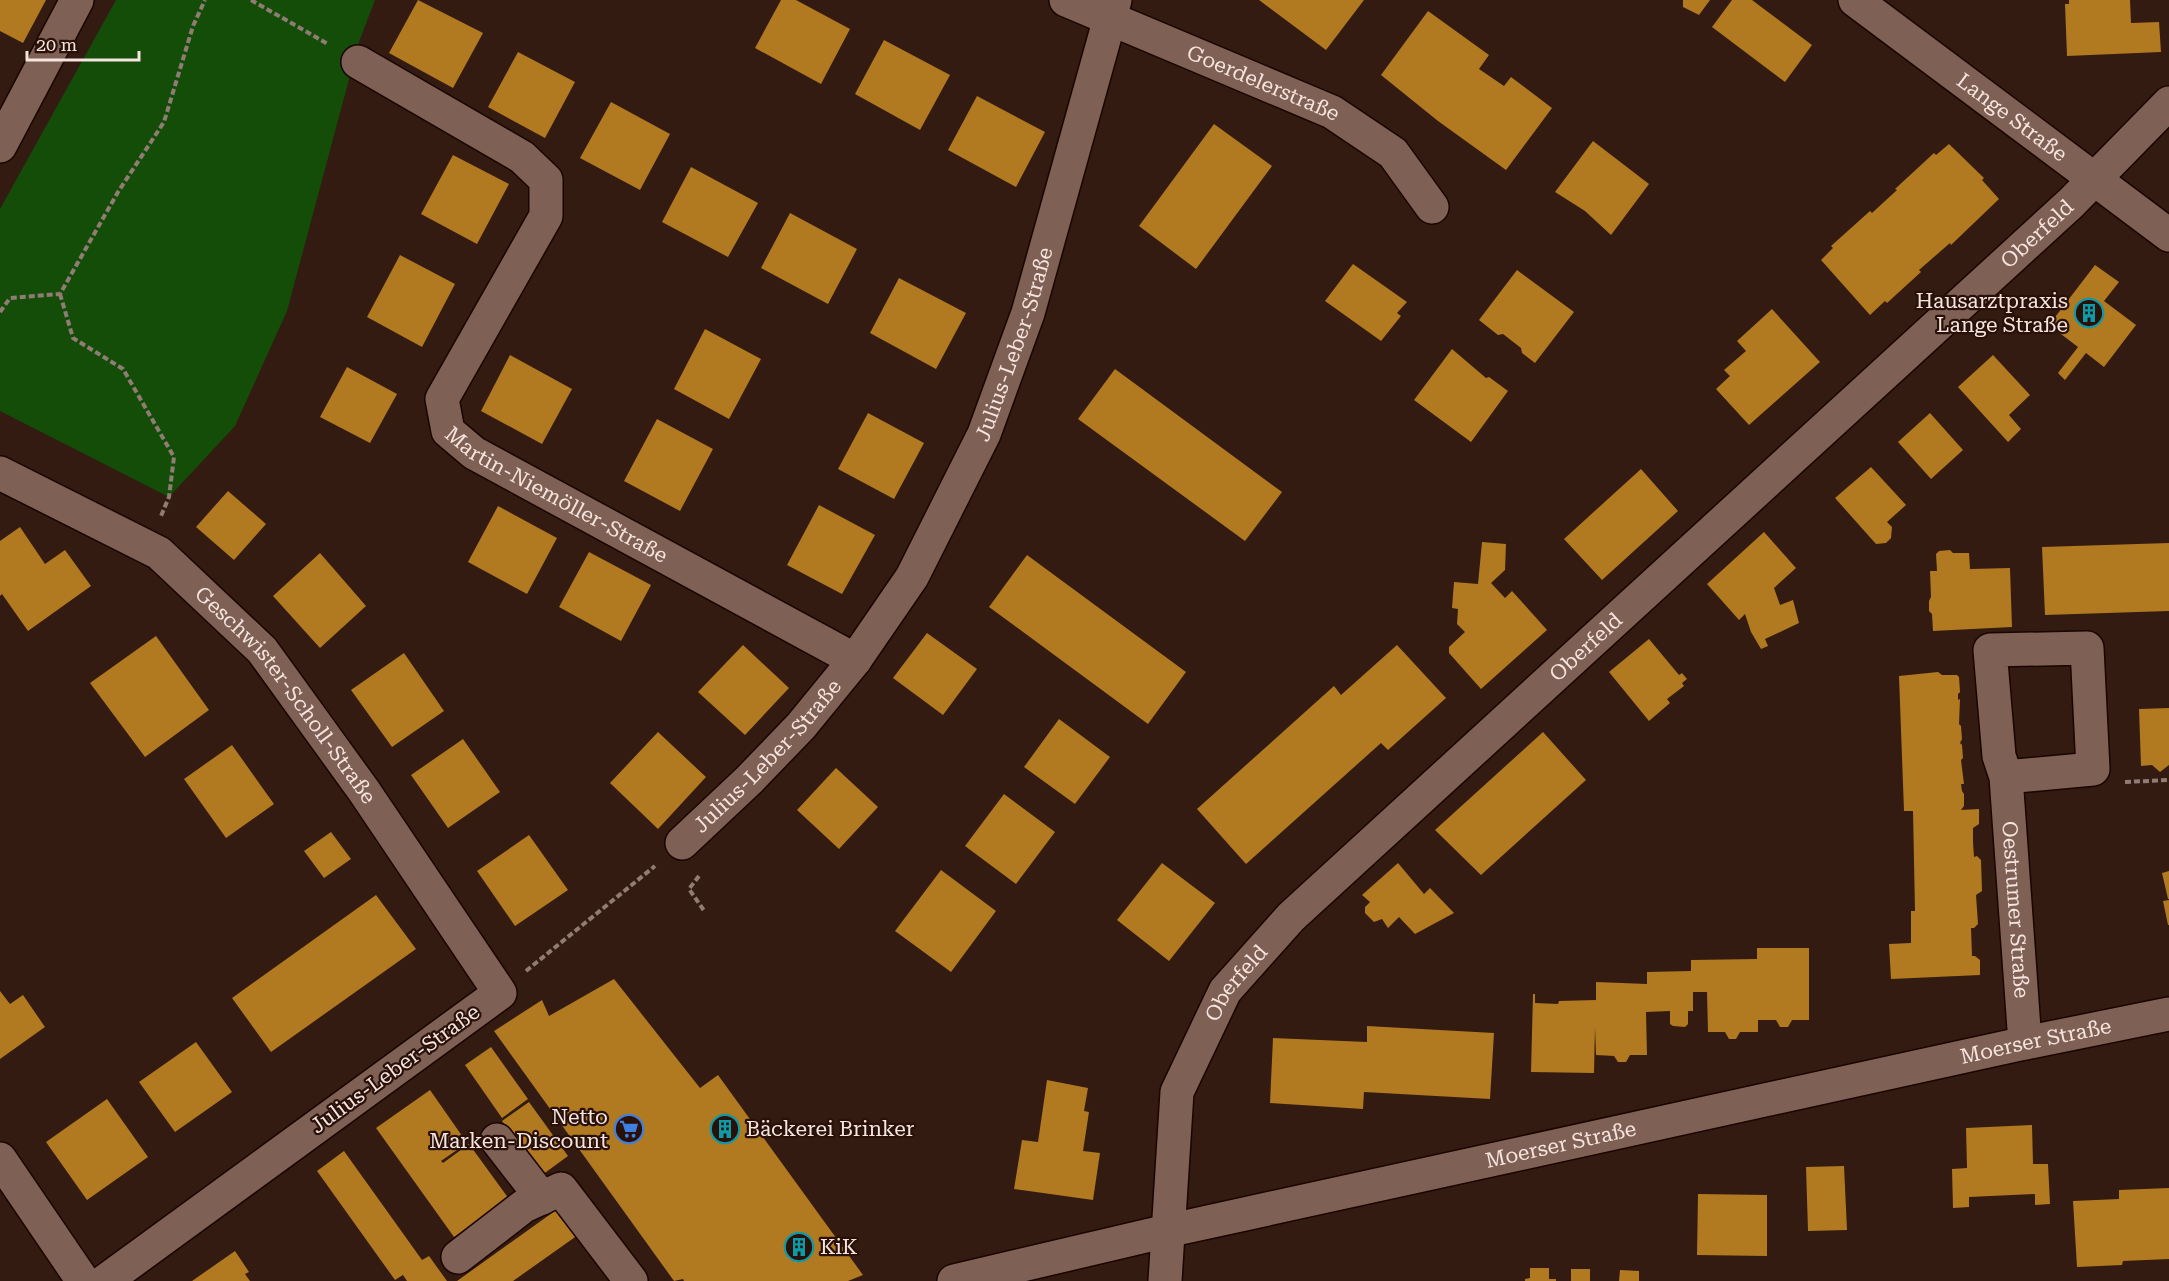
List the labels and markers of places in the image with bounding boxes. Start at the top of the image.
place label: Hausarztpraxis Lange Straße [1916,289,2068,337]
building icon: Hausarztpraxis Lange Straße [2073,297,2105,329]
place label: Netto Marken-Discount [429,1105,608,1153]
supermarket icon: Netto Marken-Discount [613,1113,645,1145]
building icon: Bäckerei Brinker [709,1113,741,1145]
place label: Bäckerei Brinker [746,1117,915,1141]
building icon: KiK [783,1231,815,1263]
place label: KiK [820,1235,857,1259]

